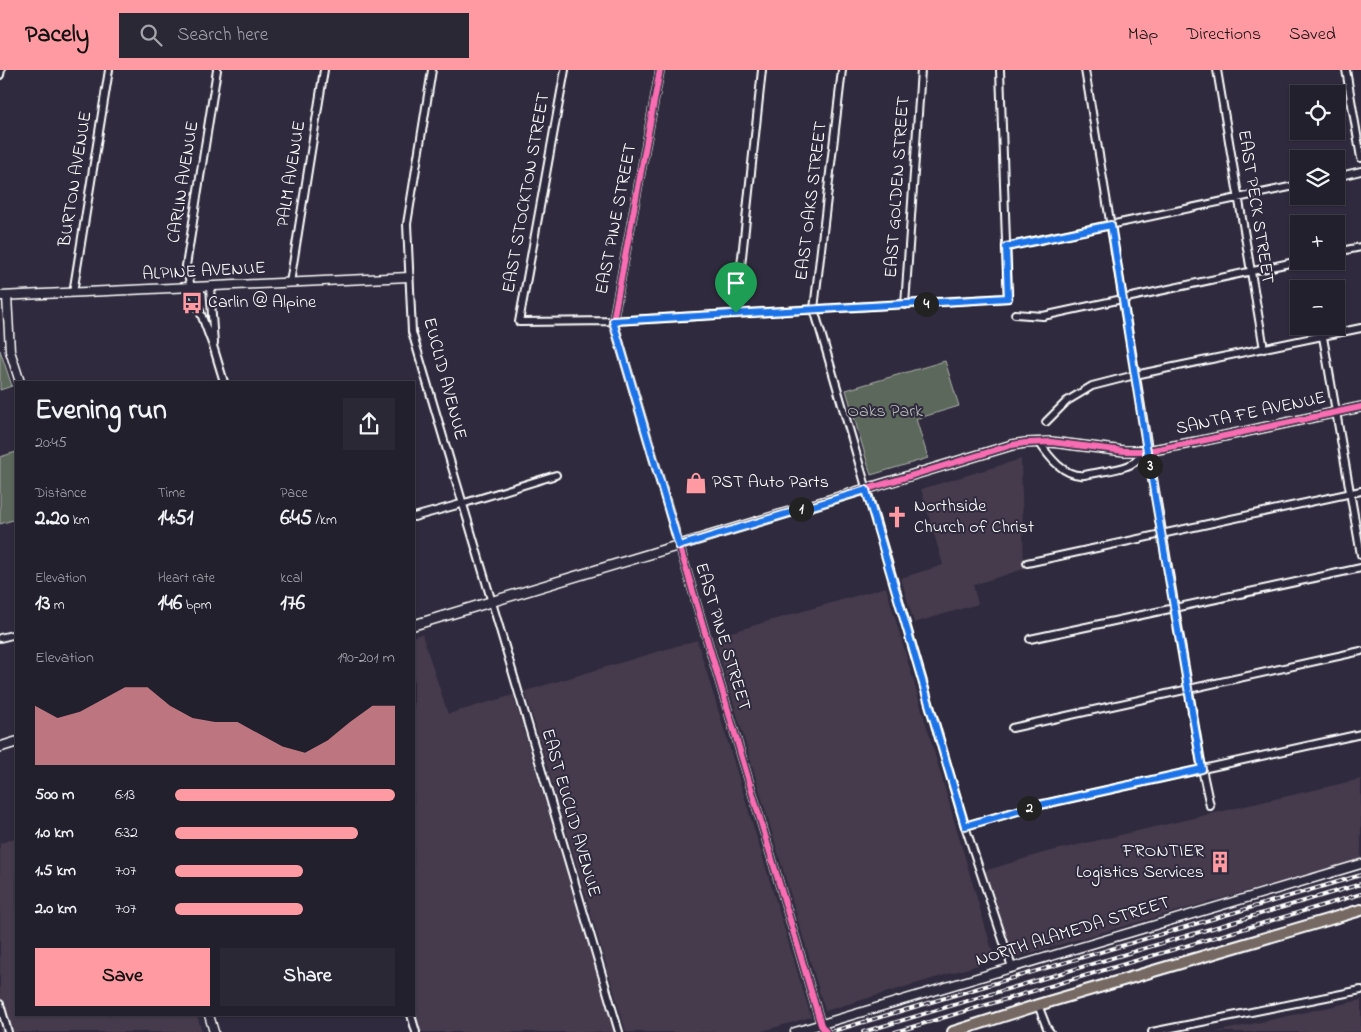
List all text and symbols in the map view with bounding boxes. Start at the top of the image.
search box [119,13,469,58]
text: Pacely [25,18,89,53]
icon: search [137,21,165,49]
text: Search here [177,22,268,49]
text: Map [1128,22,1158,48]
text: Directions [1186,22,1261,48]
text: Saved [1289,22,1336,48]
map controls [1290,85,1345,335]
button: locate [1290,85,1345,140]
street label: EAST STOCKTON STREET [497,91,557,295]
street label: EAST GOLDEN STREET [879,95,917,279]
street label: BURTON AVENUE [52,109,100,250]
street label: CARLIN AVENUE [162,119,207,245]
street label: PALM AVENUE [271,119,313,229]
street label: EAST OAKS STREET [789,120,835,282]
street label: EAST PECK STREET [1230,128,1280,286]
street label: EAST PINE STREET [590,141,644,297]
button: layers [1290,150,1345,205]
button: + [1290,215,1345,270]
street label: ALPINE AVENUE [142,256,267,288]
pin [715,262,757,313]
icon: arrive [722,269,750,297]
button: − [1290,280,1345,335]
bus stop icon: Carlin @ Alpine [179,290,205,316]
place label: Carlin @ Alpine [208,290,317,316]
pin: 4 [914,292,938,316]
text: 4 [924,294,929,315]
street label: EUCLID AVENUE [415,315,473,443]
street label: SANTA FE AVENUE [1174,385,1328,443]
text: Evening run [35,391,167,432]
button: share [343,398,395,450]
park label: Oaks Park [847,399,923,425]
text: 20:45 [35,431,67,455]
pin: 3 [1138,454,1162,478]
text: 3 [1148,456,1153,477]
shop icon: PST Auto Parts [683,470,709,496]
place label: PST Auto Parts [712,470,829,496]
text: Distance [35,483,87,504]
text: Time [158,483,185,504]
text: Pace [280,483,308,504]
place label: Northside Church of Christ [914,494,1034,541]
pin: 1 [788,496,814,522]
text: 1 [799,499,804,520]
text: 2.20 [35,504,69,534]
text: 14:51 [158,504,193,534]
text: 6:45 [280,504,312,534]
church icon: Northside Church of Christ [884,504,910,530]
text: km [69,510,90,531]
text: /km [312,510,337,531]
street label: EAST PINE STREET [687,560,757,714]
text: Elevation [35,568,86,589]
text: Heart rate [158,568,215,589]
text: kcal [280,568,303,589]
text: 13 [35,589,50,619]
text: 146 [158,589,182,619]
text: 176 [280,589,305,619]
text: m [50,595,65,616]
text: bpm [182,595,212,616]
text: Elevation [35,646,94,670]
text: 190–201 m [337,646,395,670]
street label: EAST EUCLID AVENUE [534,726,607,900]
text: 500 m [35,783,74,807]
text: 6:13 [115,783,135,807]
pin: 2 [1016,796,1042,820]
text: 2 [1026,798,1033,819]
text: 1.0 km [35,821,74,845]
text: 6:32 [115,821,138,845]
place label: FRONTIER Logistics Services [1076,839,1204,887]
building icon: FRONTIER Logistics Services [1207,849,1233,875]
text: 1.5 km [35,859,76,883]
text: 7:07 [115,859,136,883]
street label: NORTH ALAMEDA STREET [973,890,1173,974]
text: 2.0 km [35,897,77,921]
text: 7:07 [115,897,136,921]
button: Save [35,948,210,1006]
button: Share [220,948,395,1006]

